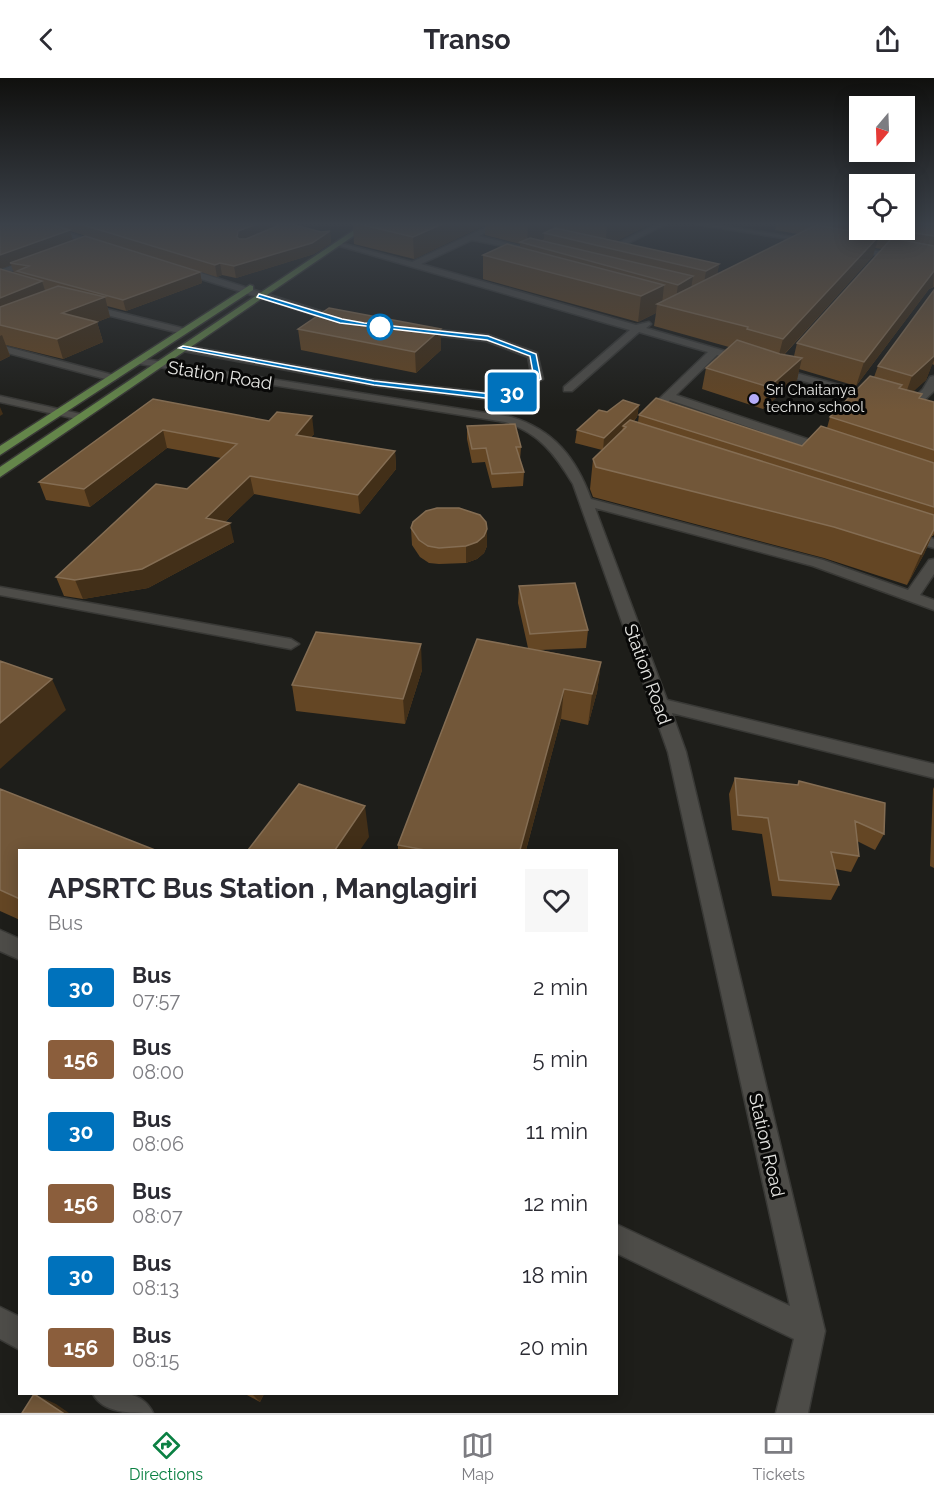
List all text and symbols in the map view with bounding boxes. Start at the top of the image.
icon: back [30,23,63,56]
icon: share [871,23,904,56]
text: Transo [423,24,511,55]
north arrow [849,96,915,162]
map controls [849,96,915,240]
button: locate [849,174,915,240]
unlabelled marker [367,314,393,340]
street label: Station Road [166,356,274,394]
line badge: 30 [485,372,539,412]
text: 30 [500,380,524,405]
place label: Sri Chaitanya techno school [766,381,865,416]
marker: Sri Chaitanya techno school [747,392,761,406]
street label: Station Road [620,621,676,727]
button: heart [525,869,588,932]
text: APSRTC Bus Station , Manglagiri [48,872,477,905]
text: Bus [48,911,83,935]
text: Bus [132,962,171,988]
text: 2 min [533,974,588,1000]
text: 30 [69,975,93,1000]
text: 07:57 [132,988,180,1012]
text: Bus [132,1034,171,1060]
text: 5 min [533,1046,588,1072]
text: 156 [64,1047,98,1072]
text: 08:00 [132,1060,184,1084]
street label: Station Road [745,1091,789,1199]
text: Bus [132,1106,171,1132]
text: 11 min [526,1118,588,1144]
text: 30 [69,1119,93,1144]
text: 08:06 [132,1132,184,1156]
text: Bus [132,1178,171,1204]
text: 12 min [524,1190,588,1216]
text: 156 [64,1191,98,1216]
text: 08:07 [132,1204,183,1228]
text: Bus [132,1250,171,1276]
text: 18 min [522,1262,588,1288]
text: 30 [69,1263,93,1288]
text: 08:13 [132,1276,179,1300]
text: Bus [132,1322,171,1348]
text: 20 min [520,1334,588,1360]
text: 156 [64,1335,98,1360]
text: 08:15 [132,1348,179,1372]
tab: Directions [129,1429,203,1484]
tab: Map [461,1429,494,1484]
tab: Tickets [752,1429,805,1484]

